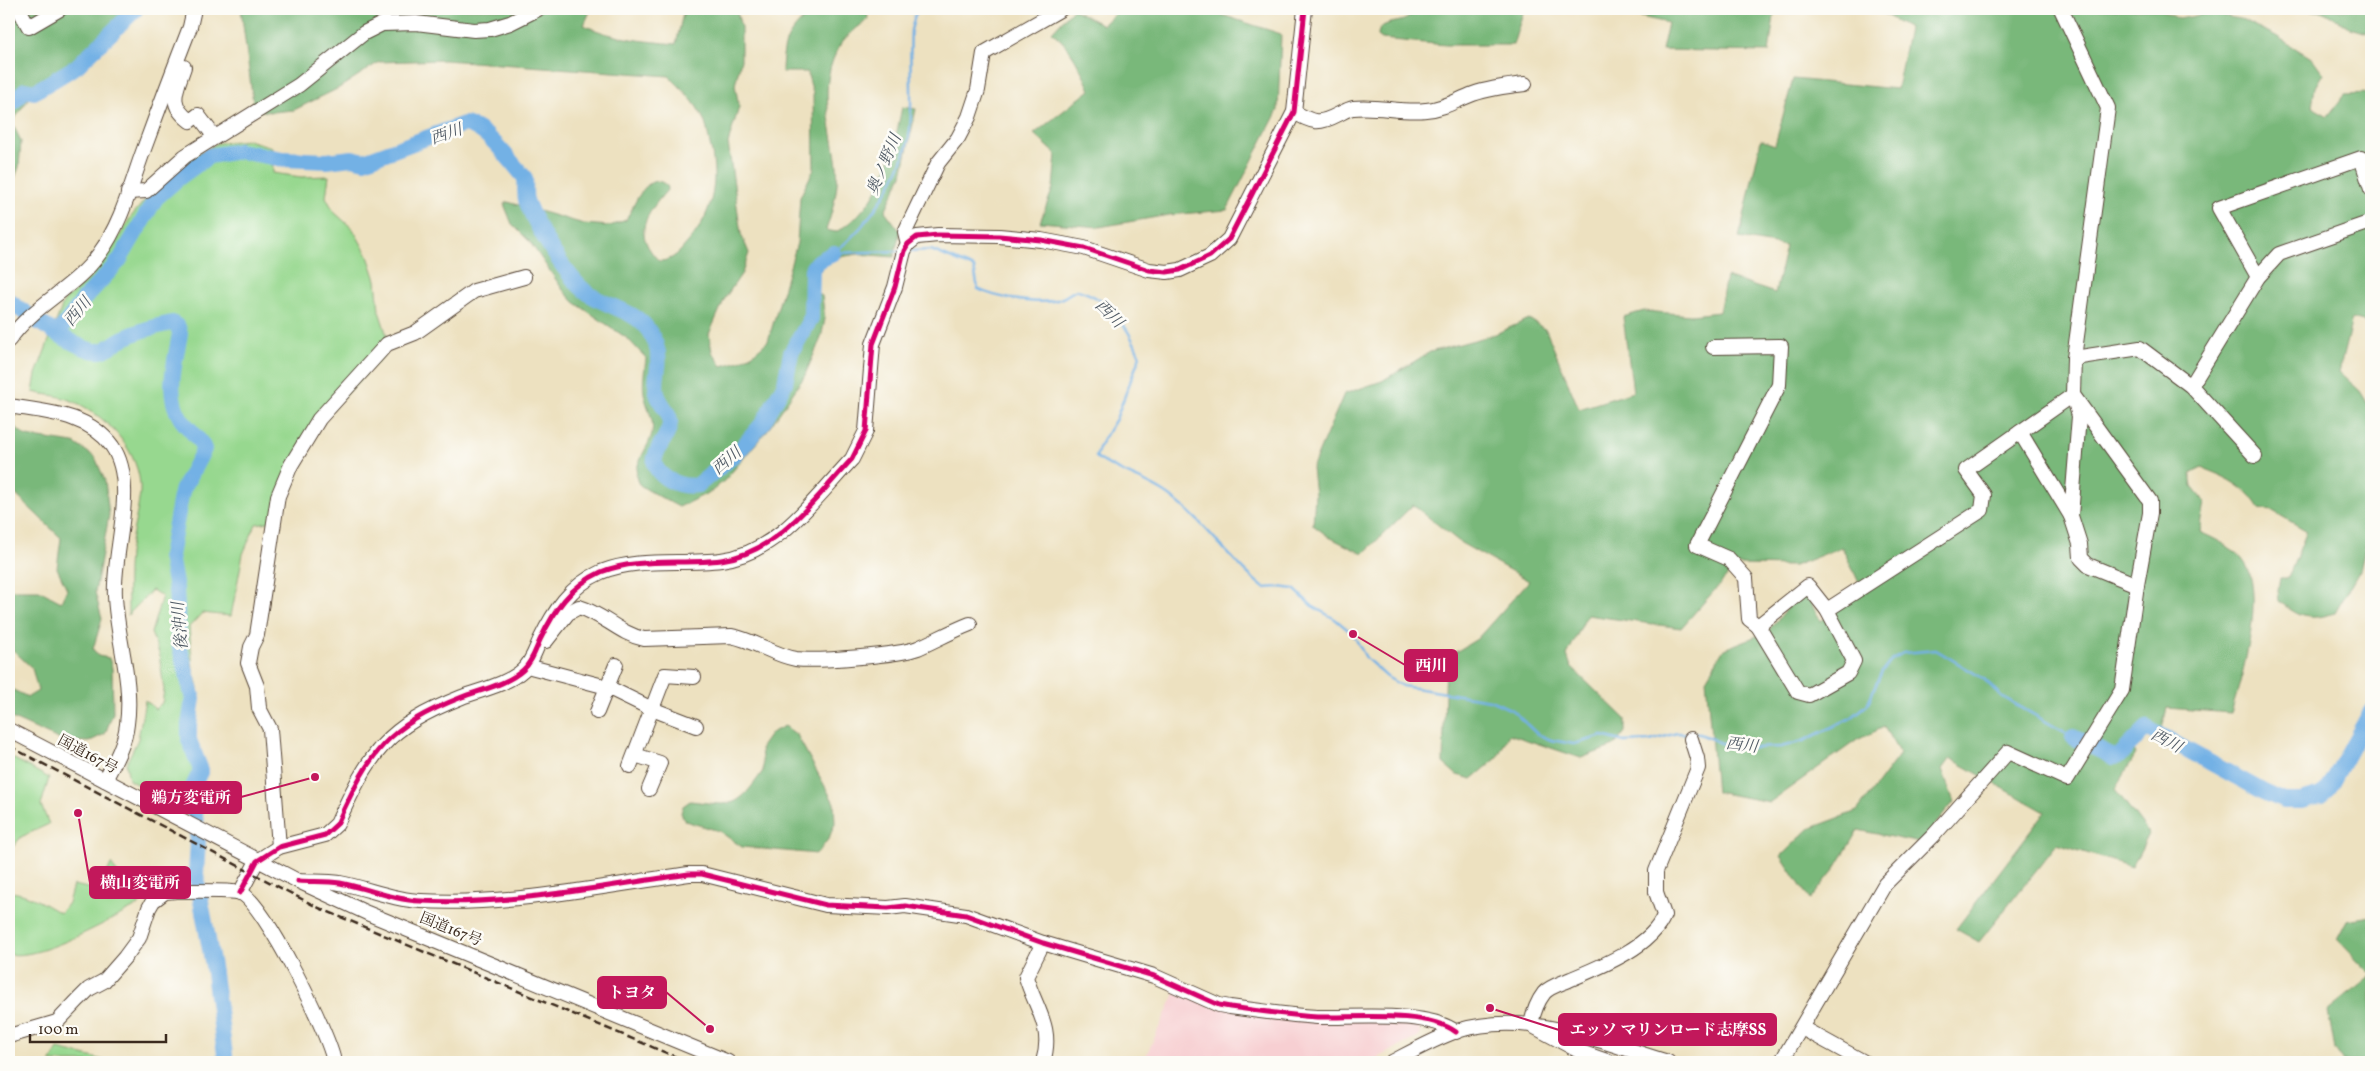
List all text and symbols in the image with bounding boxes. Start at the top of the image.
water label: 西川 [428,119,467,151]
water label: 奥ノ野川 [862,129,908,199]
water label: 西川 [60,291,99,332]
water label: 西川 [1089,295,1129,335]
water label: 西川 [708,441,748,480]
water label: 後沖川 [168,599,194,651]
callout: 西川 [1405,650,1457,681]
text: 西川 [1415,656,1447,678]
water label: 西川 [2147,725,2187,760]
street label: 国道167号 [53,731,121,780]
water label: 西川 [1725,733,1761,759]
callout: 鵜方変電所 [141,782,241,813]
text: 鵜方変電所 [151,788,231,810]
callout: 横山変電所 [90,867,190,898]
text: 横山変電所 [100,873,180,895]
street label: 国道167号 [416,908,485,952]
callout: トヨタ [598,977,666,1008]
text: トヨタ [608,983,656,1005]
scale bar [30,1011,166,1043]
callout: エッソ マリンロード志摩SS [1559,1014,1776,1045]
text: 100 m [38,1020,78,1041]
text: エッソ マリンロード志摩SS [1570,1020,1766,1042]

